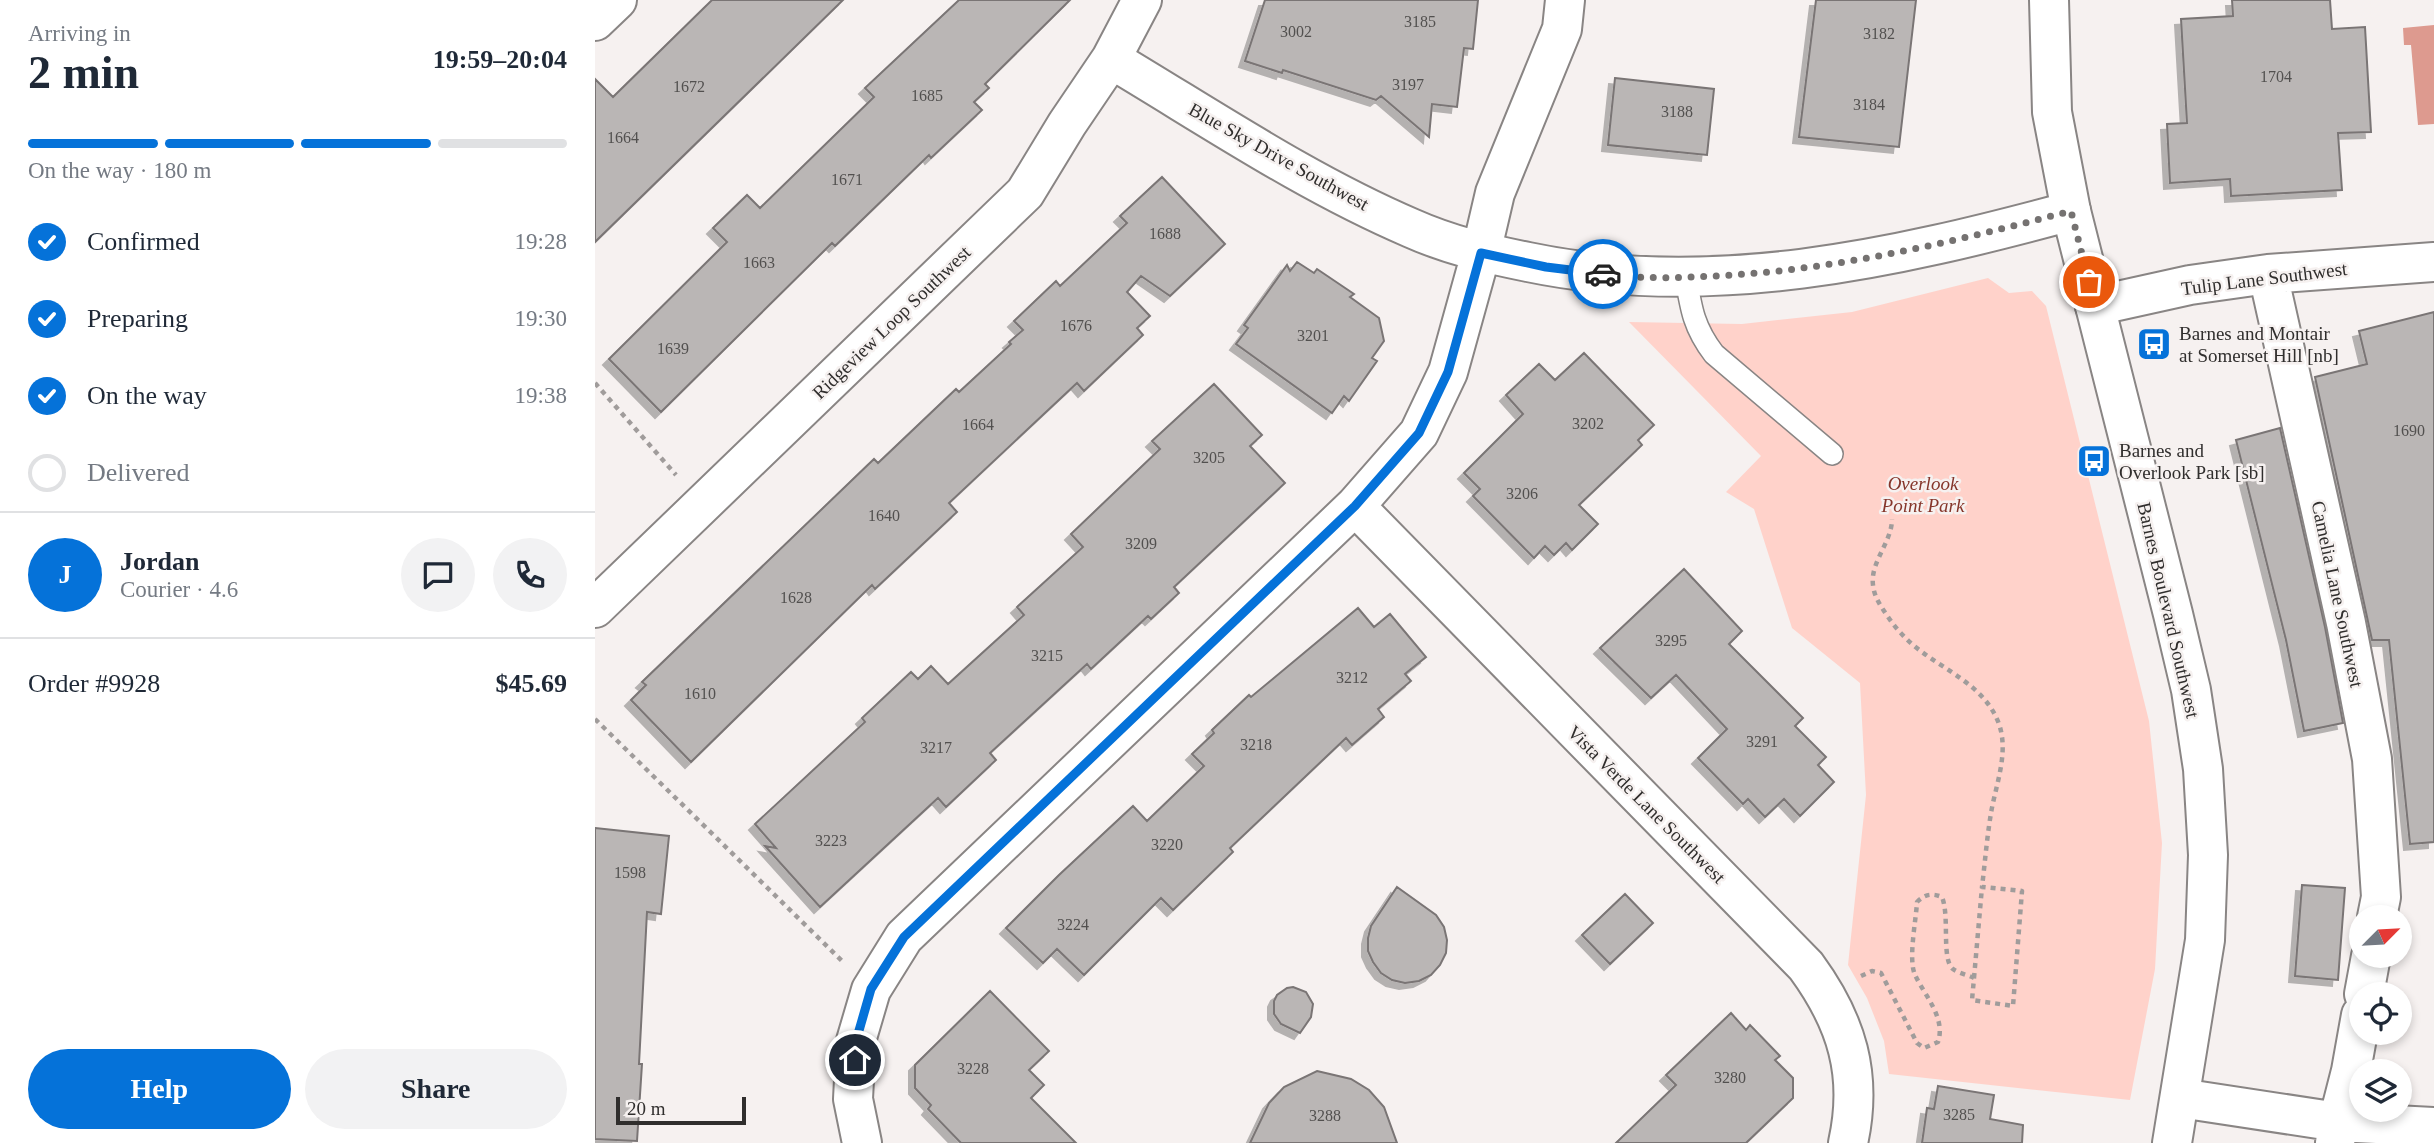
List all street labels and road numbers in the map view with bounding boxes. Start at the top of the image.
street label: Blue Sky Drive Southwest [1185,98,1373,215]
street label: Ridgeview Loop Southwest [808,241,975,403]
street label: Tulip Lane Southwest [2180,258,2349,299]
street label: Camelia Lane Southwest [2307,499,2368,690]
street label: Barnes Boulevard Southwest [2133,500,2204,721]
street label: Vista Verde Lane Southwest [1563,721,1730,888]

